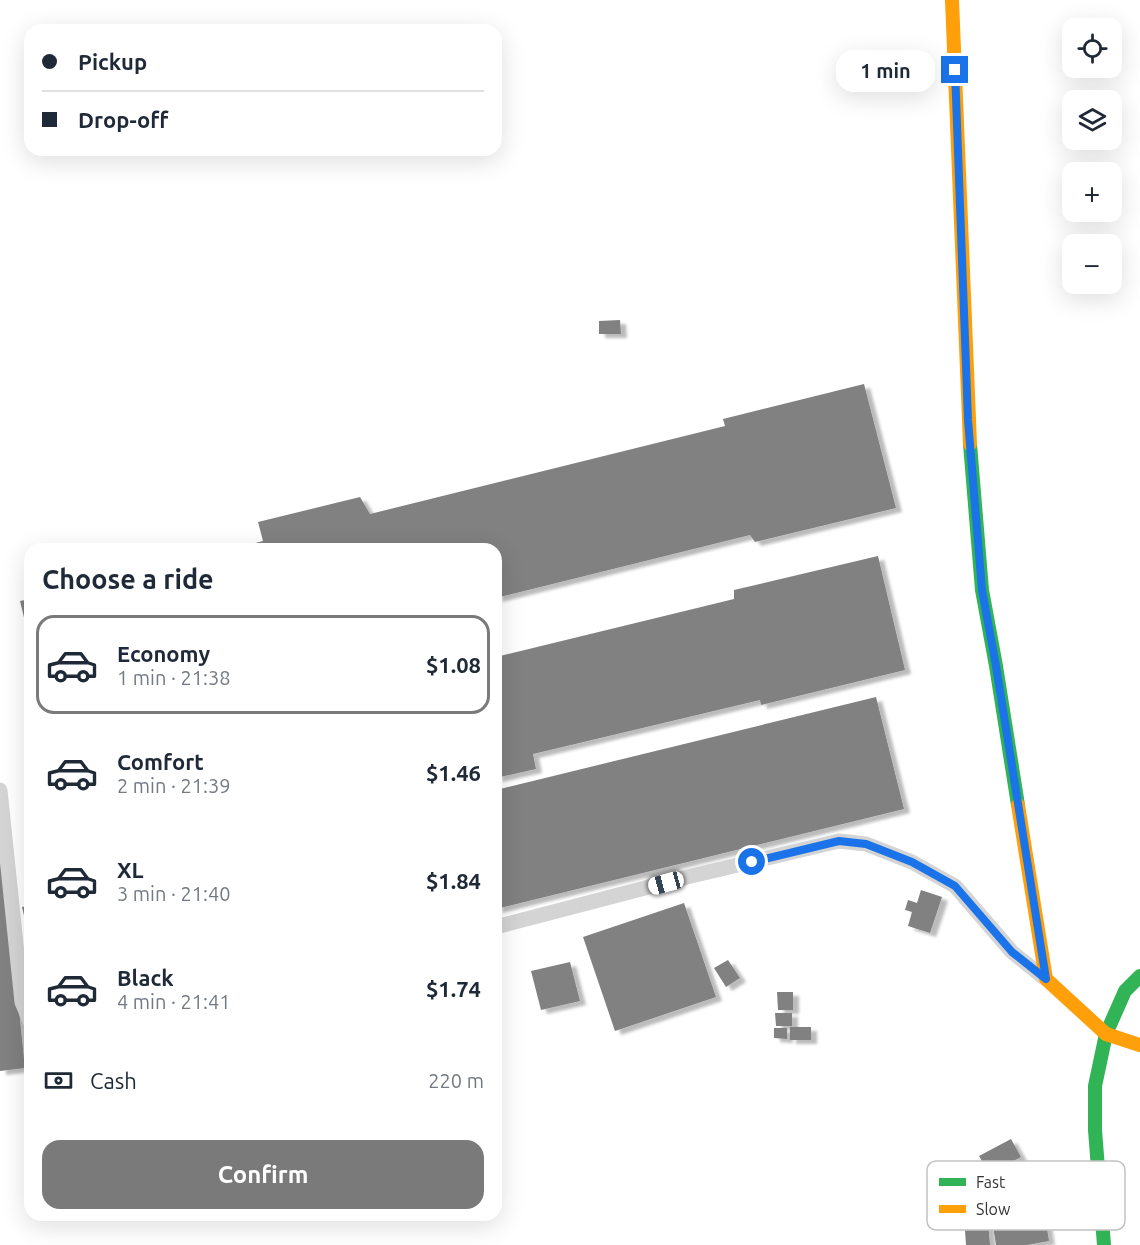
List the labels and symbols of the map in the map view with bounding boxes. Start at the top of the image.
callout: 1 min [835,49,934,91]
route end [941,56,968,83]
route start [738,848,765,875]
car [646,870,686,896]
legend [927,1161,1125,1230]
text: Fast [976,1173,1006,1191]
text: Slow [976,1200,1011,1218]

